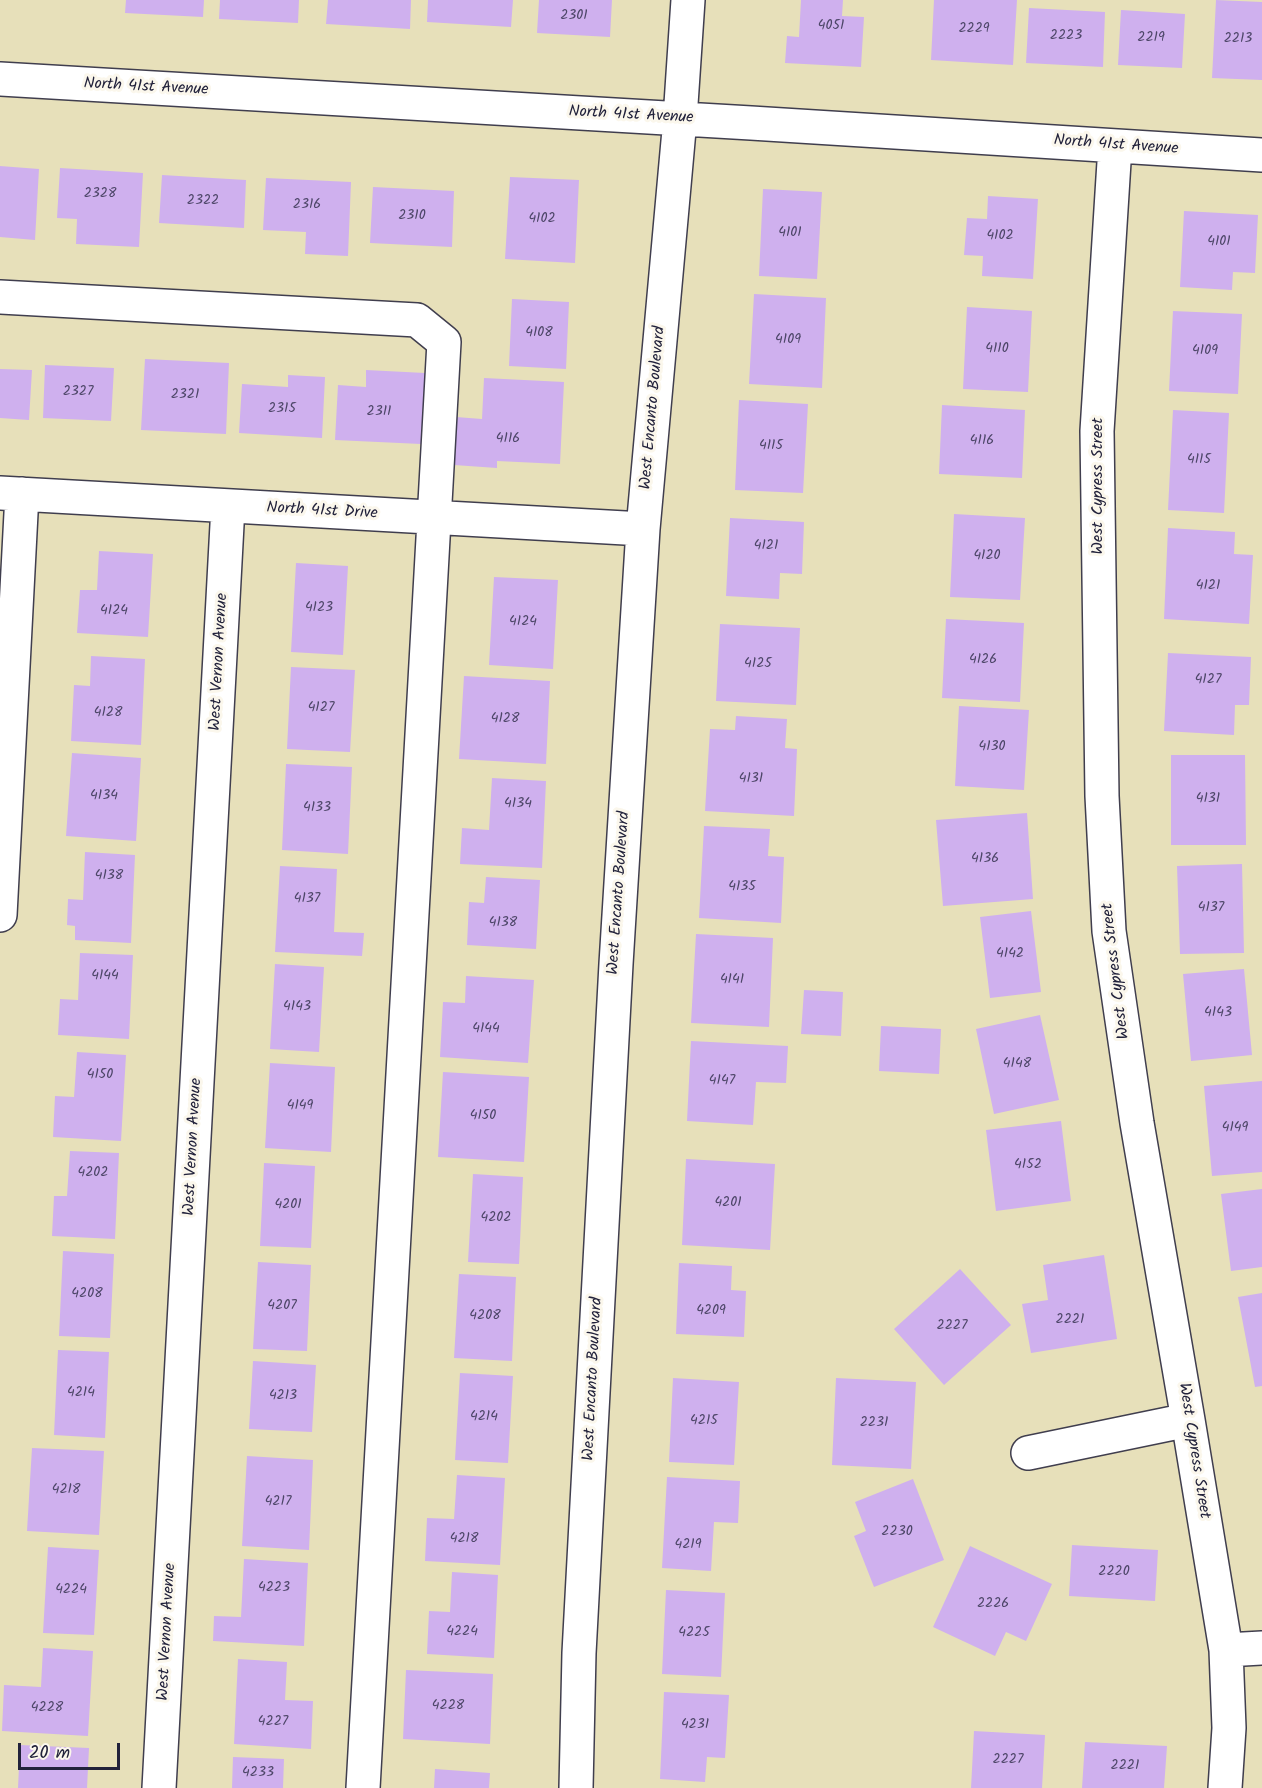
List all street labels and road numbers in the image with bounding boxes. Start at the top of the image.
street label: North 41st Avenue [83,75,209,101]
street label: North 41st Avenue [568,103,694,129]
street label: North 41st Avenue [1053,132,1179,160]
street label: West Encanto Boulevard [637,326,671,490]
street label: West Cypress Street [1089,418,1109,554]
street label: North 41st Drive [266,500,378,524]
street label: West Vernon Avenue [207,593,233,731]
street label: West Encanto Boulevard [605,811,635,975]
street label: West Cypress Street [1099,902,1135,1040]
street label: West Vernon Avenue [181,1078,207,1216]
street label: West Encanto Boulevard [580,1297,608,1461]
street label: West Cypress Street [1173,1382,1213,1520]
street label: West Vernon Avenue [155,1563,181,1701]

